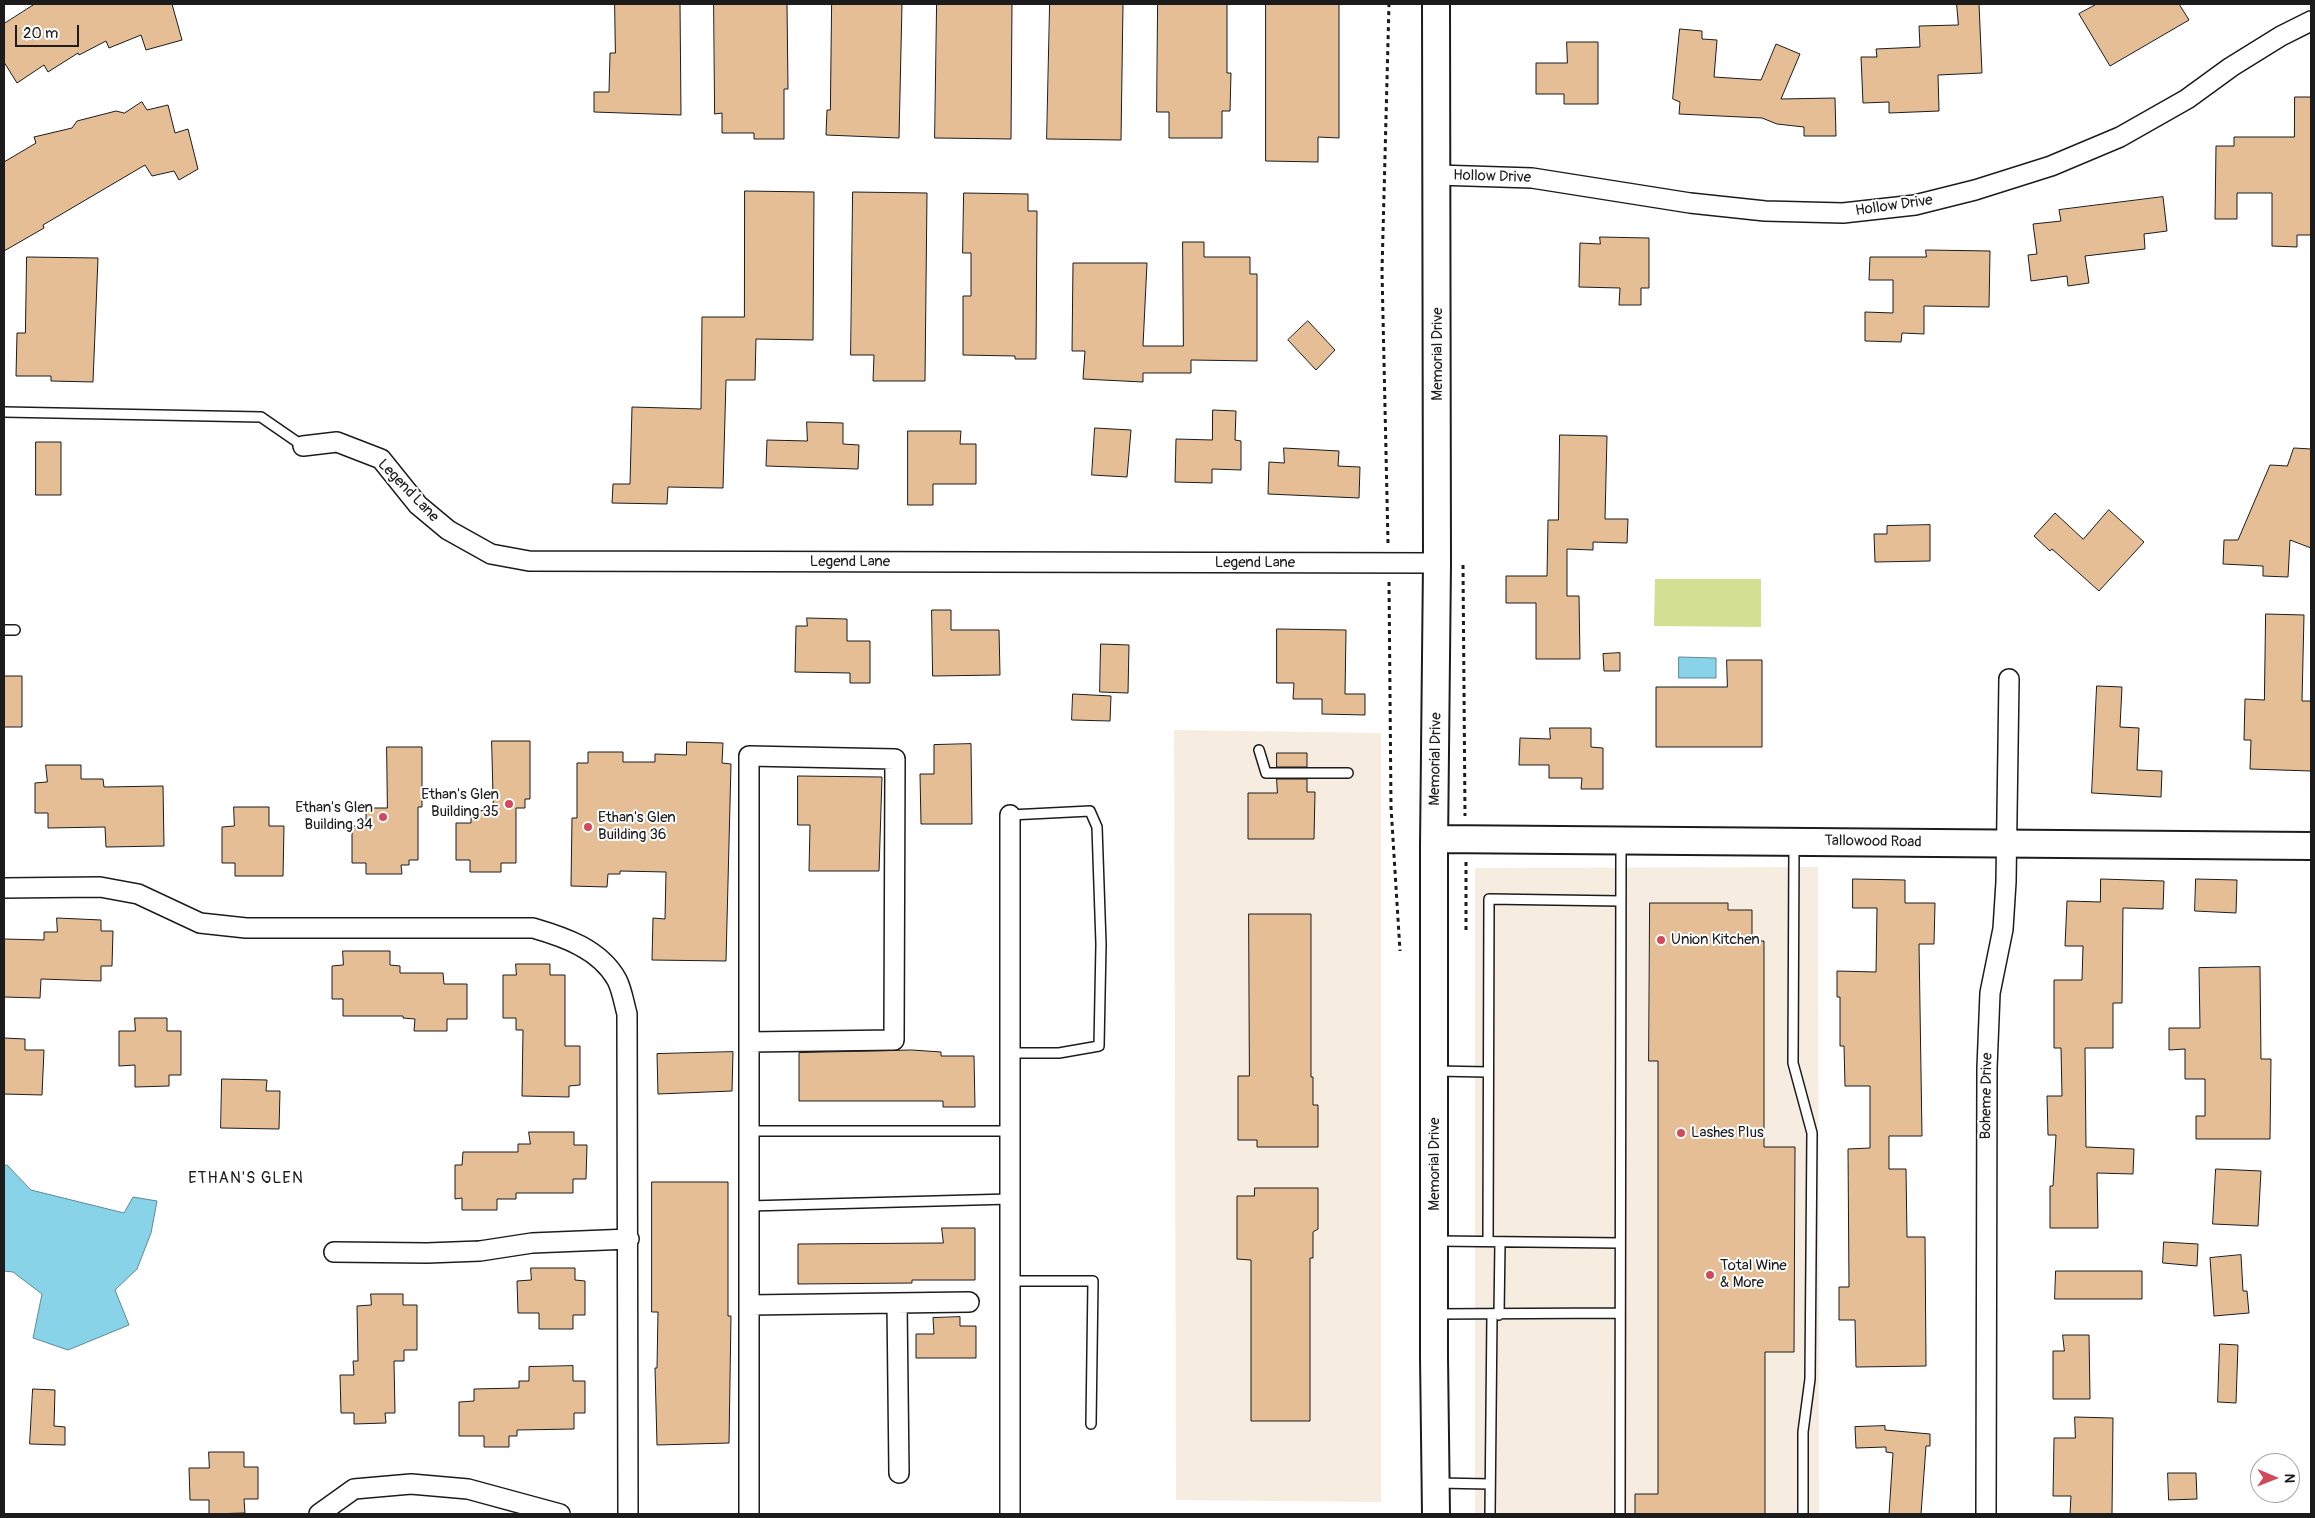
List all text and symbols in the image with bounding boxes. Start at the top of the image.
scale bar [18,15,81,47]
text: 20 m [23,24,58,43]
street label: Hollow Drive [1453,167,1531,187]
street label: Hollow Drive [1854,192,1934,220]
street label: Memorial Drive [1429,307,1447,401]
street label: Legend Lane [374,456,442,526]
street label: Legend Lane [810,553,890,571]
street label: Legend Lane [1215,554,1295,572]
street label: Memorial Drive [1426,712,1446,806]
place label: Ethan's Glen Building 35 [421,786,499,821]
marker: Ethan's Glen Building 35 [503,798,515,810]
place label: Ethan's Glen Building 34 [295,799,373,834]
place label: Ethan's Glen Building 36 [598,809,676,844]
marker: Ethan's Glen Building 34 [377,811,389,823]
marker: Ethan's Glen Building 36 [582,821,594,833]
street label: Tallowood Road [1824,832,1922,852]
place label: Union Kitchen [1671,931,1760,949]
marker: Union Kitchen [1655,934,1667,946]
street label: Boheme Drive [1977,1052,1997,1140]
street label: Memorial Drive [1426,1117,1444,1211]
place label: Lashes Plus [1691,1124,1764,1142]
marker: Lashes Plus [1675,1127,1687,1139]
district label: ETHAN'S GLEN [187,1169,305,1189]
place label: Total Wine & More [1720,1257,1787,1292]
marker: Total Wine & More [1704,1269,1716,1281]
north arrow [2250,1453,2300,1503]
text: N [2281,1473,2298,1483]

